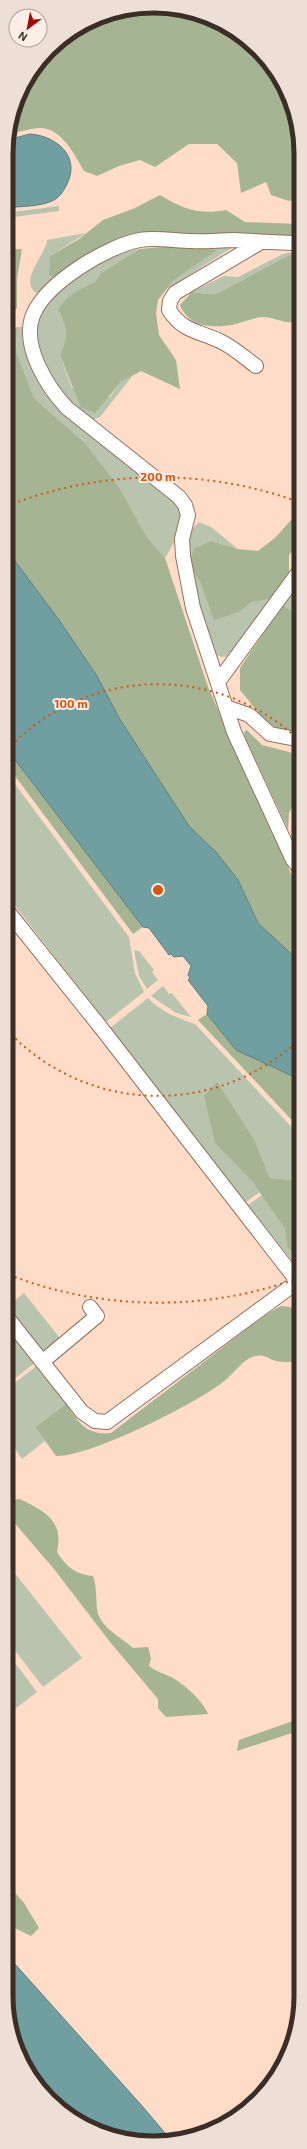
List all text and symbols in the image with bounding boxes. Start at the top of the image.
north arrow [8,8,48,48]
text: N [16,29,29,45]
text: 200 m [140,469,176,483]
text: 100 m [54,696,88,710]
centre of rings [151,883,165,897]

